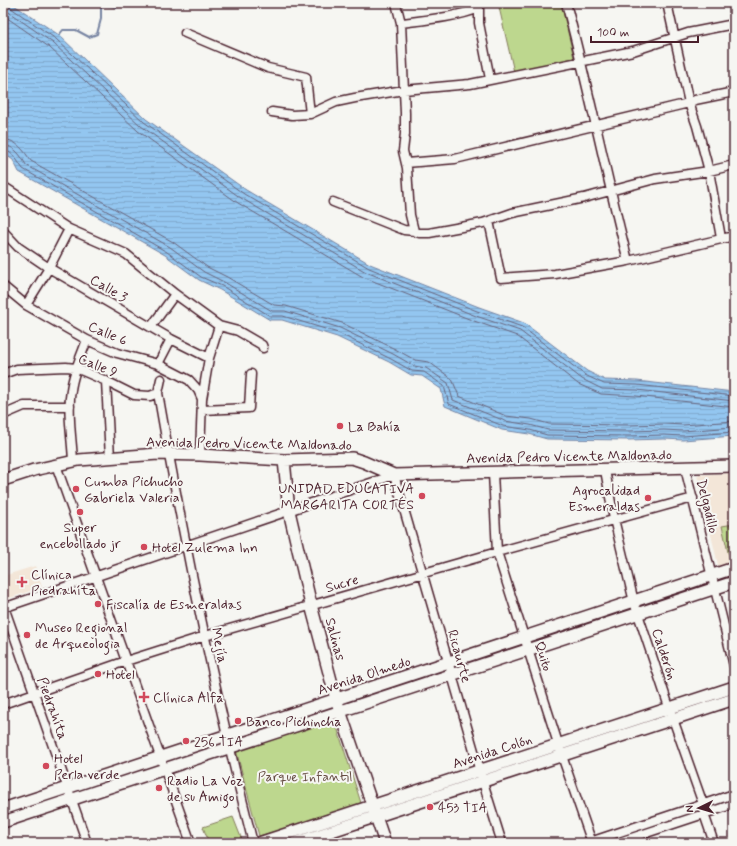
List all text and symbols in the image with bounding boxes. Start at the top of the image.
scale bar [591,18,698,44]
text: 100 m [597,25,629,41]
street label: Calle 3 [87,271,130,307]
street label: Calle 6 [85,318,130,350]
street label: Calle 9 [75,350,120,382]
place label: La Bahía [348,418,400,436]
marker: La Bahía [335,421,345,431]
street label: Avenida Pedro Vicente Maldonado [146,433,352,455]
street label: Avenida Pedro Vicente Maldonado [466,446,672,468]
place label: Cumba Pichucho Gabriela Valeria [84,473,183,507]
street label: Delgadillo [691,477,722,535]
place label: UNIDAD EDUCATIVA MARGARITA CORTÉS [278,480,414,514]
place label: Agrocalidad Esmeraldas [568,482,640,516]
marker: Cumba Pichucho Gabriela Valeria [71,484,81,494]
marker: UNIDAD EDUCATIVA MARGARITA CORTÉS [417,491,427,501]
marker: Agrocalidad Esmeraldas [643,493,653,503]
marker: Super encebollado jr [75,507,85,517]
place label: Super encebollado jr [39,519,121,553]
place label: Hotel Zulema Inn [152,539,258,557]
marker: Hotel Zulema Inn [139,542,149,552]
place label: Clínica Piedrahíta [31,566,96,600]
street label: Sucre [324,571,361,597]
marker: Clínica Piedrahíta [16,576,28,588]
place label: Fiscalía de Esmeraldas [106,596,242,614]
marker: Fiscalía de Esmeraldas [93,599,103,609]
street label: Salinas [321,616,349,663]
place label: Museo Regional de Arqueologia [35,619,128,655]
street label: Mejía [207,626,232,665]
street label: Calderón [647,626,681,682]
street label: Ricaurte [443,628,475,685]
marker: Museo Regional de Arqueologia [22,630,32,640]
street label: Quito [530,639,556,673]
street label: Avenida Olmedo [316,652,413,699]
place label: Hotel [106,666,135,684]
marker: Hotel [93,669,103,679]
street label: Piedrahíta [33,675,72,742]
place label: Clínica Alfa [153,689,223,707]
marker: Clínica Alfa [138,691,150,703]
place label: Banco Pichincha [246,713,341,731]
marker: Banco Pichincha [233,716,243,726]
street label: Avenida Colón [450,731,534,773]
place label: 256 TIA [194,733,243,751]
marker: 256 TIA [181,736,191,746]
place label: Hotel Perla verde [54,750,120,784]
marker: Hotel Perla verde [41,761,51,771]
park label: Parque Infantil [258,768,352,786]
place label: Radio La Voz de su Amigo [167,772,243,808]
marker: Radio La Voz de su Amigo [154,783,164,793]
north arrow [679,788,719,828]
place label: 453 TIA [438,799,488,817]
marker: 453 TIA [425,802,435,812]
text: N [683,805,697,813]

